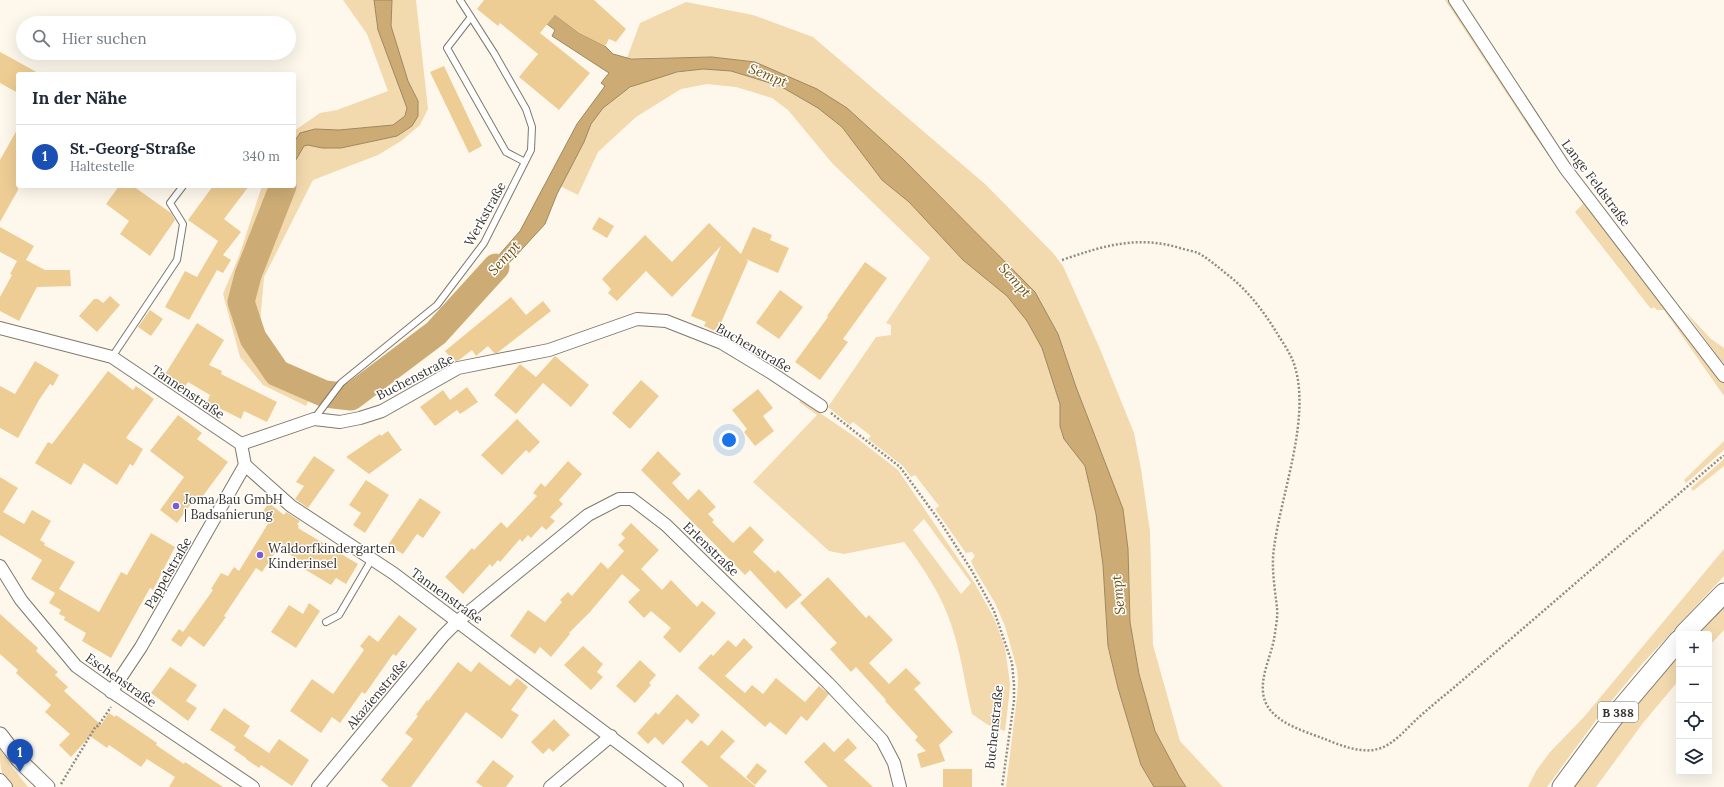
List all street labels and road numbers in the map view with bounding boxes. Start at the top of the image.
street label: Lange Feldstraße [1558,136,1634,230]
street label: Werkstraße [460,179,510,249]
street label: Buchenstraße [713,319,795,377]
street label: Buchenstraße [373,350,457,404]
street label: Tannenstraße [148,361,228,423]
street label: Erlenstraße [679,518,743,580]
street label: Pappelstraße [141,534,195,612]
street label: Tannenstraße [408,564,486,628]
street label: Eschenstraße [82,649,160,711]
street label: Akazienstraße [342,655,411,733]
street label: Buchenstraße [981,684,1007,770]
road number: B 388 [1598,702,1638,722]

